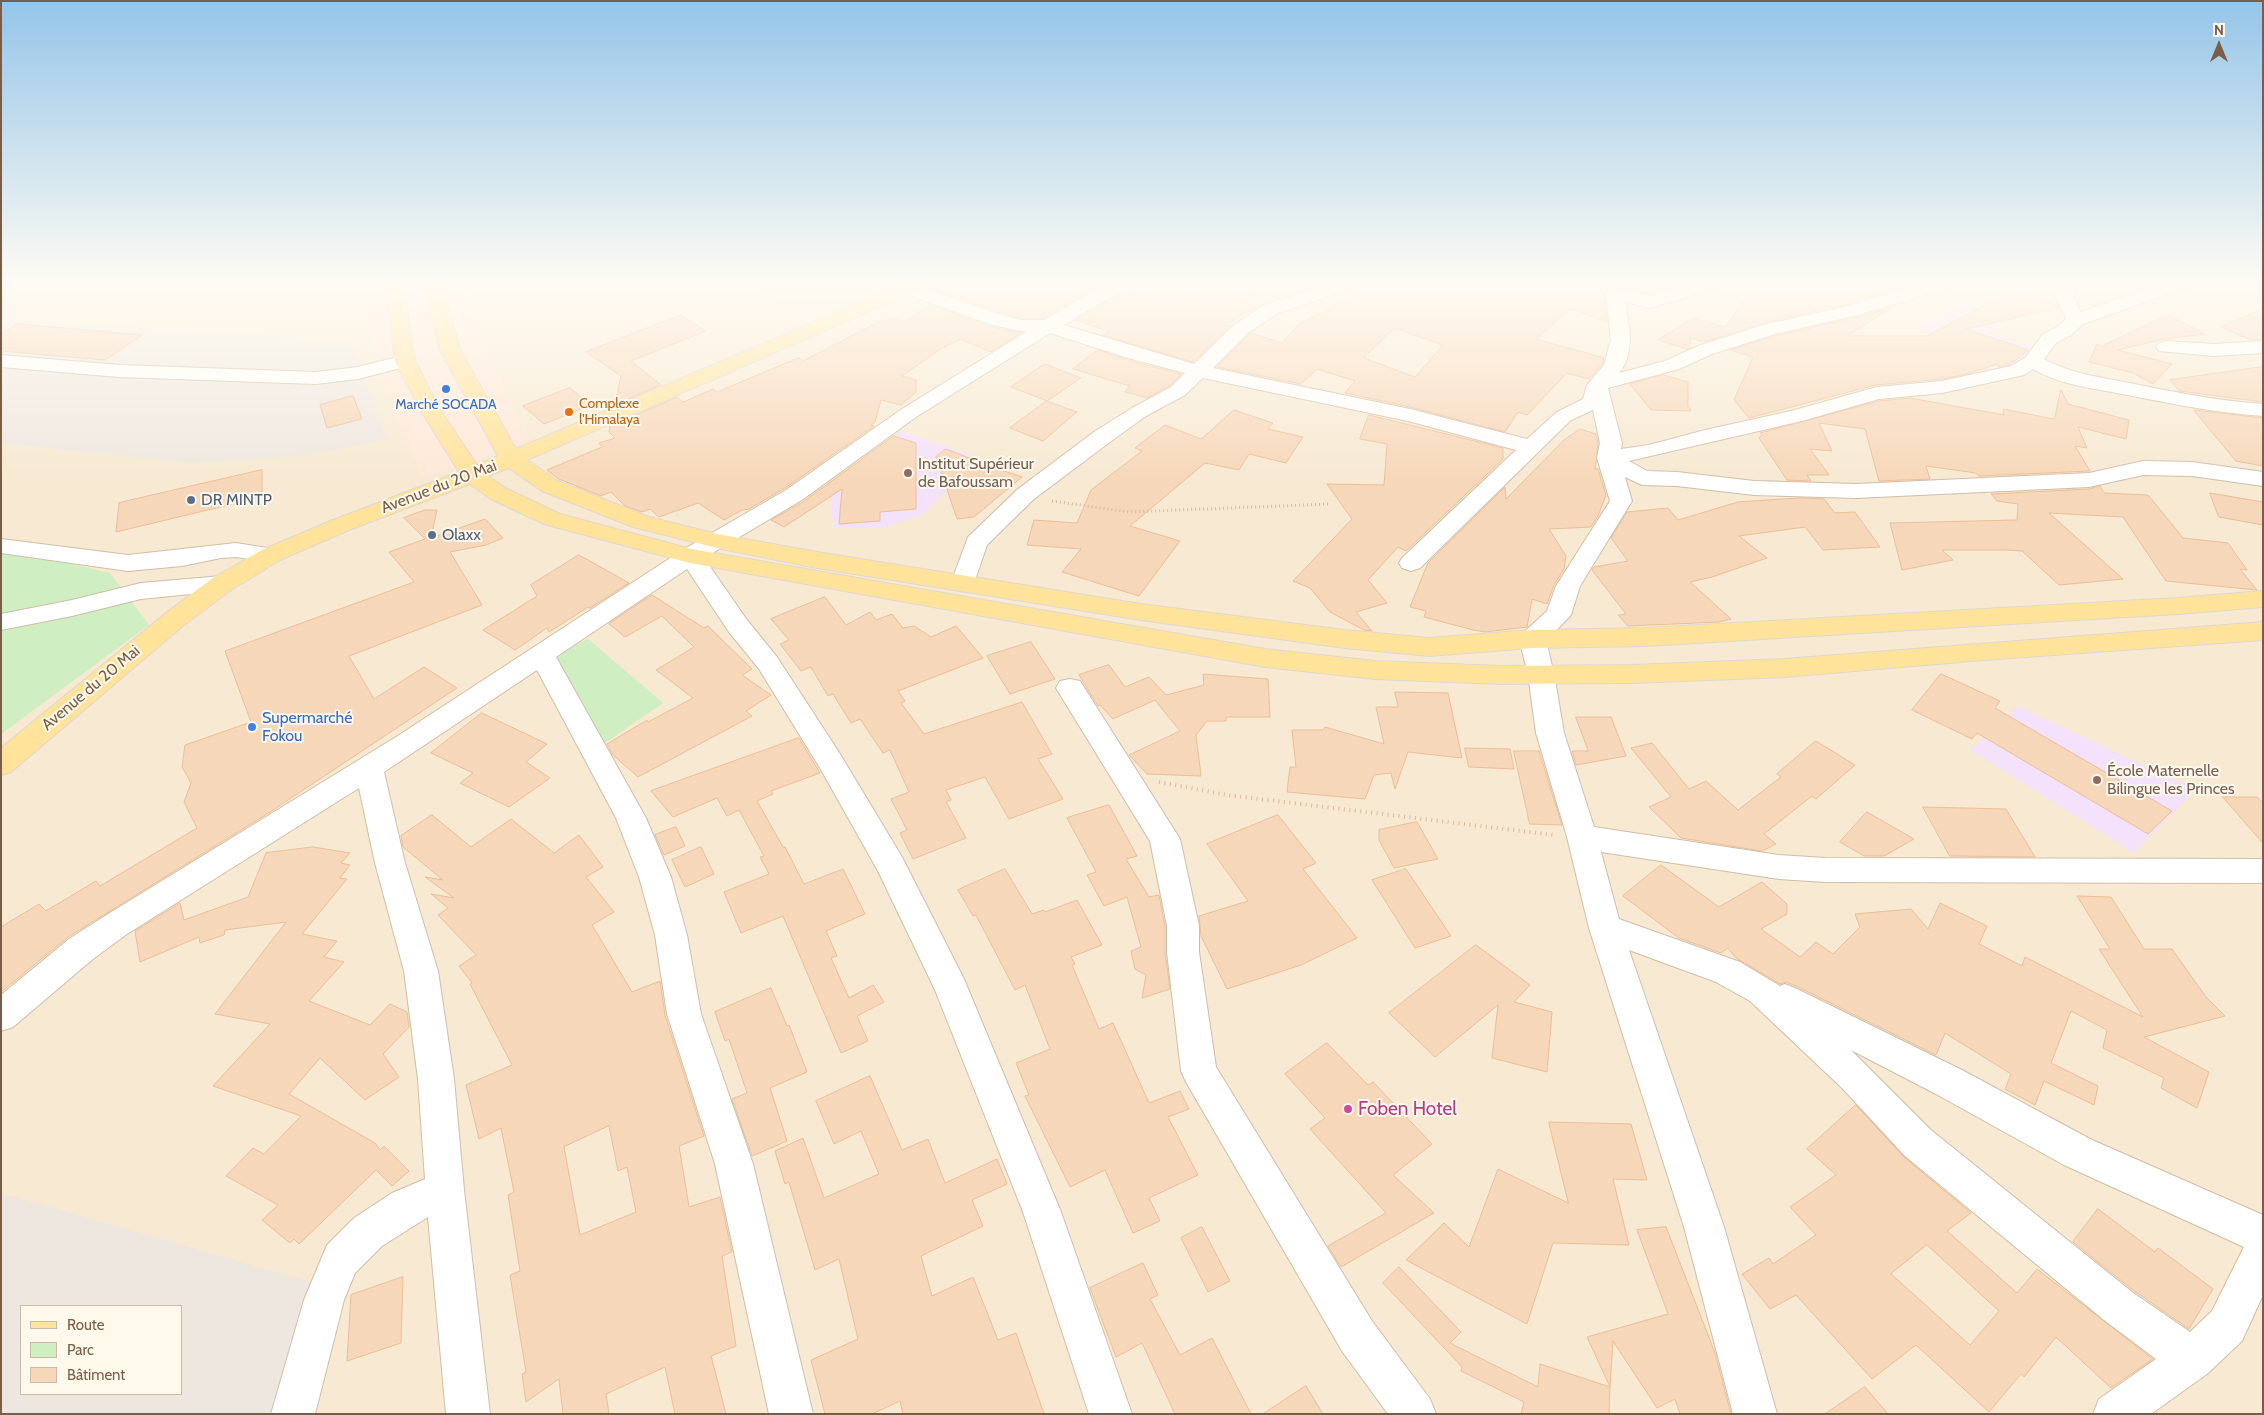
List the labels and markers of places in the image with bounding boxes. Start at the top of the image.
marker: Marché SOCADA [440,383,452,395]
place label: Complexe l'Himalaya [579,396,640,428]
place label: Marché SOCADA [395,397,497,413]
marker: Complexe l'Himalaya [563,406,575,418]
place label: Institut Supérieur de Bafoussam [918,454,1034,492]
marker: Institut Supérieur de Bafoussam [902,467,914,479]
place label: DR MINTP [201,490,272,510]
marker: DR MINTP [185,494,197,506]
place label: Olaxx [442,525,481,545]
marker: Olaxx [426,529,438,541]
place label: Supermarché Fokou [262,708,352,746]
marker: Supermarché Fokou [246,721,258,733]
place label: École Maternelle Bilingue les Princes [2107,761,2235,799]
marker: École Maternelle Bilingue les Princes [2091,774,2103,786]
place label: Foben Hotel [1358,1098,1457,1120]
marker: Foben Hotel [1342,1103,1354,1115]

